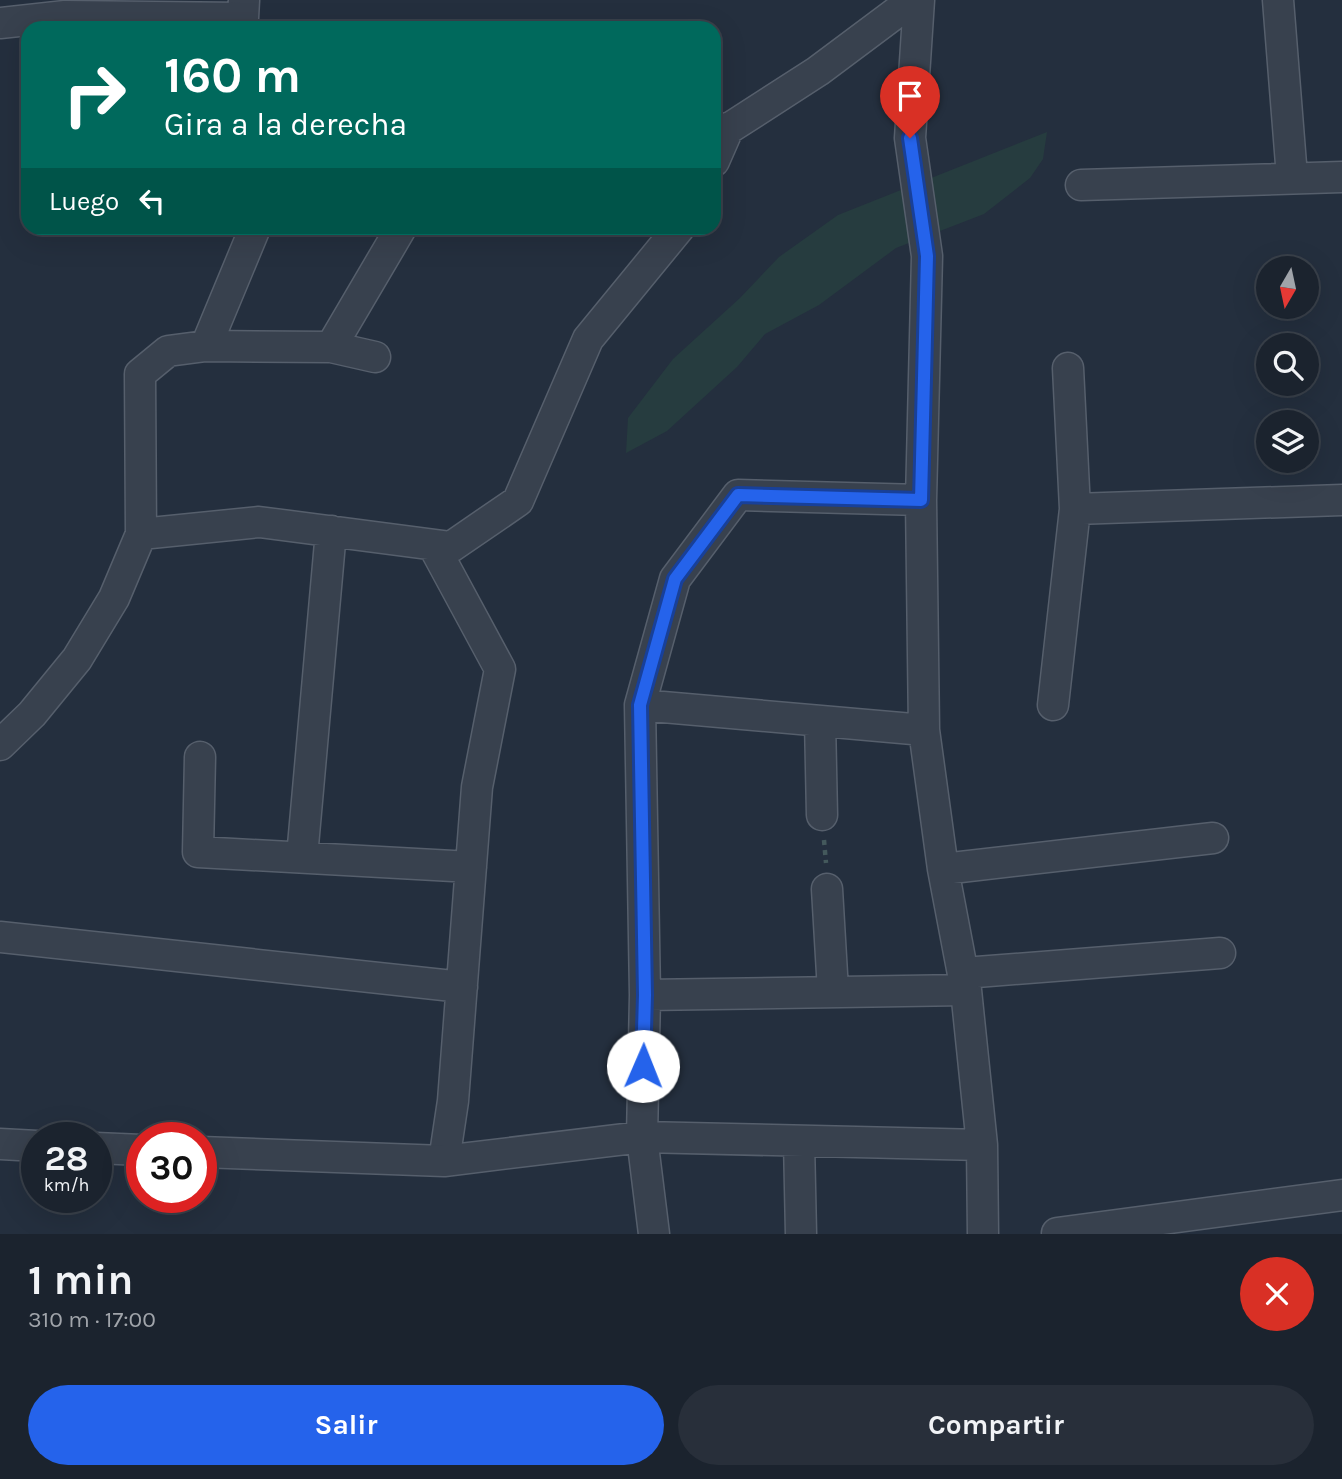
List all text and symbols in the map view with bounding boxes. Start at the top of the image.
text: 160 m [164,47,301,104]
icon: right [49,49,140,140]
pin [880,66,940,138]
icon: arrive [891,77,929,115]
text: Gira a la derecha [164,106,407,143]
icon: left [133,182,171,220]
text: Luego [49,186,119,217]
north arrow [1256,256,1320,318]
map controls [1256,256,1319,473]
button: search [1256,333,1319,396]
button: layers [1256,410,1319,473]
position arrow [606,1029,680,1103]
speed limit sign: 30 [126,1122,217,1213]
text: 28 [45,1138,88,1179]
text: km/h [44,1174,89,1196]
text: 1 min [28,1255,133,1305]
button: close [1240,1257,1314,1331]
text: 310 m · 17:00 [28,1306,156,1333]
button: Salir [28,1385,664,1465]
button: Compartir [678,1385,1314,1465]

